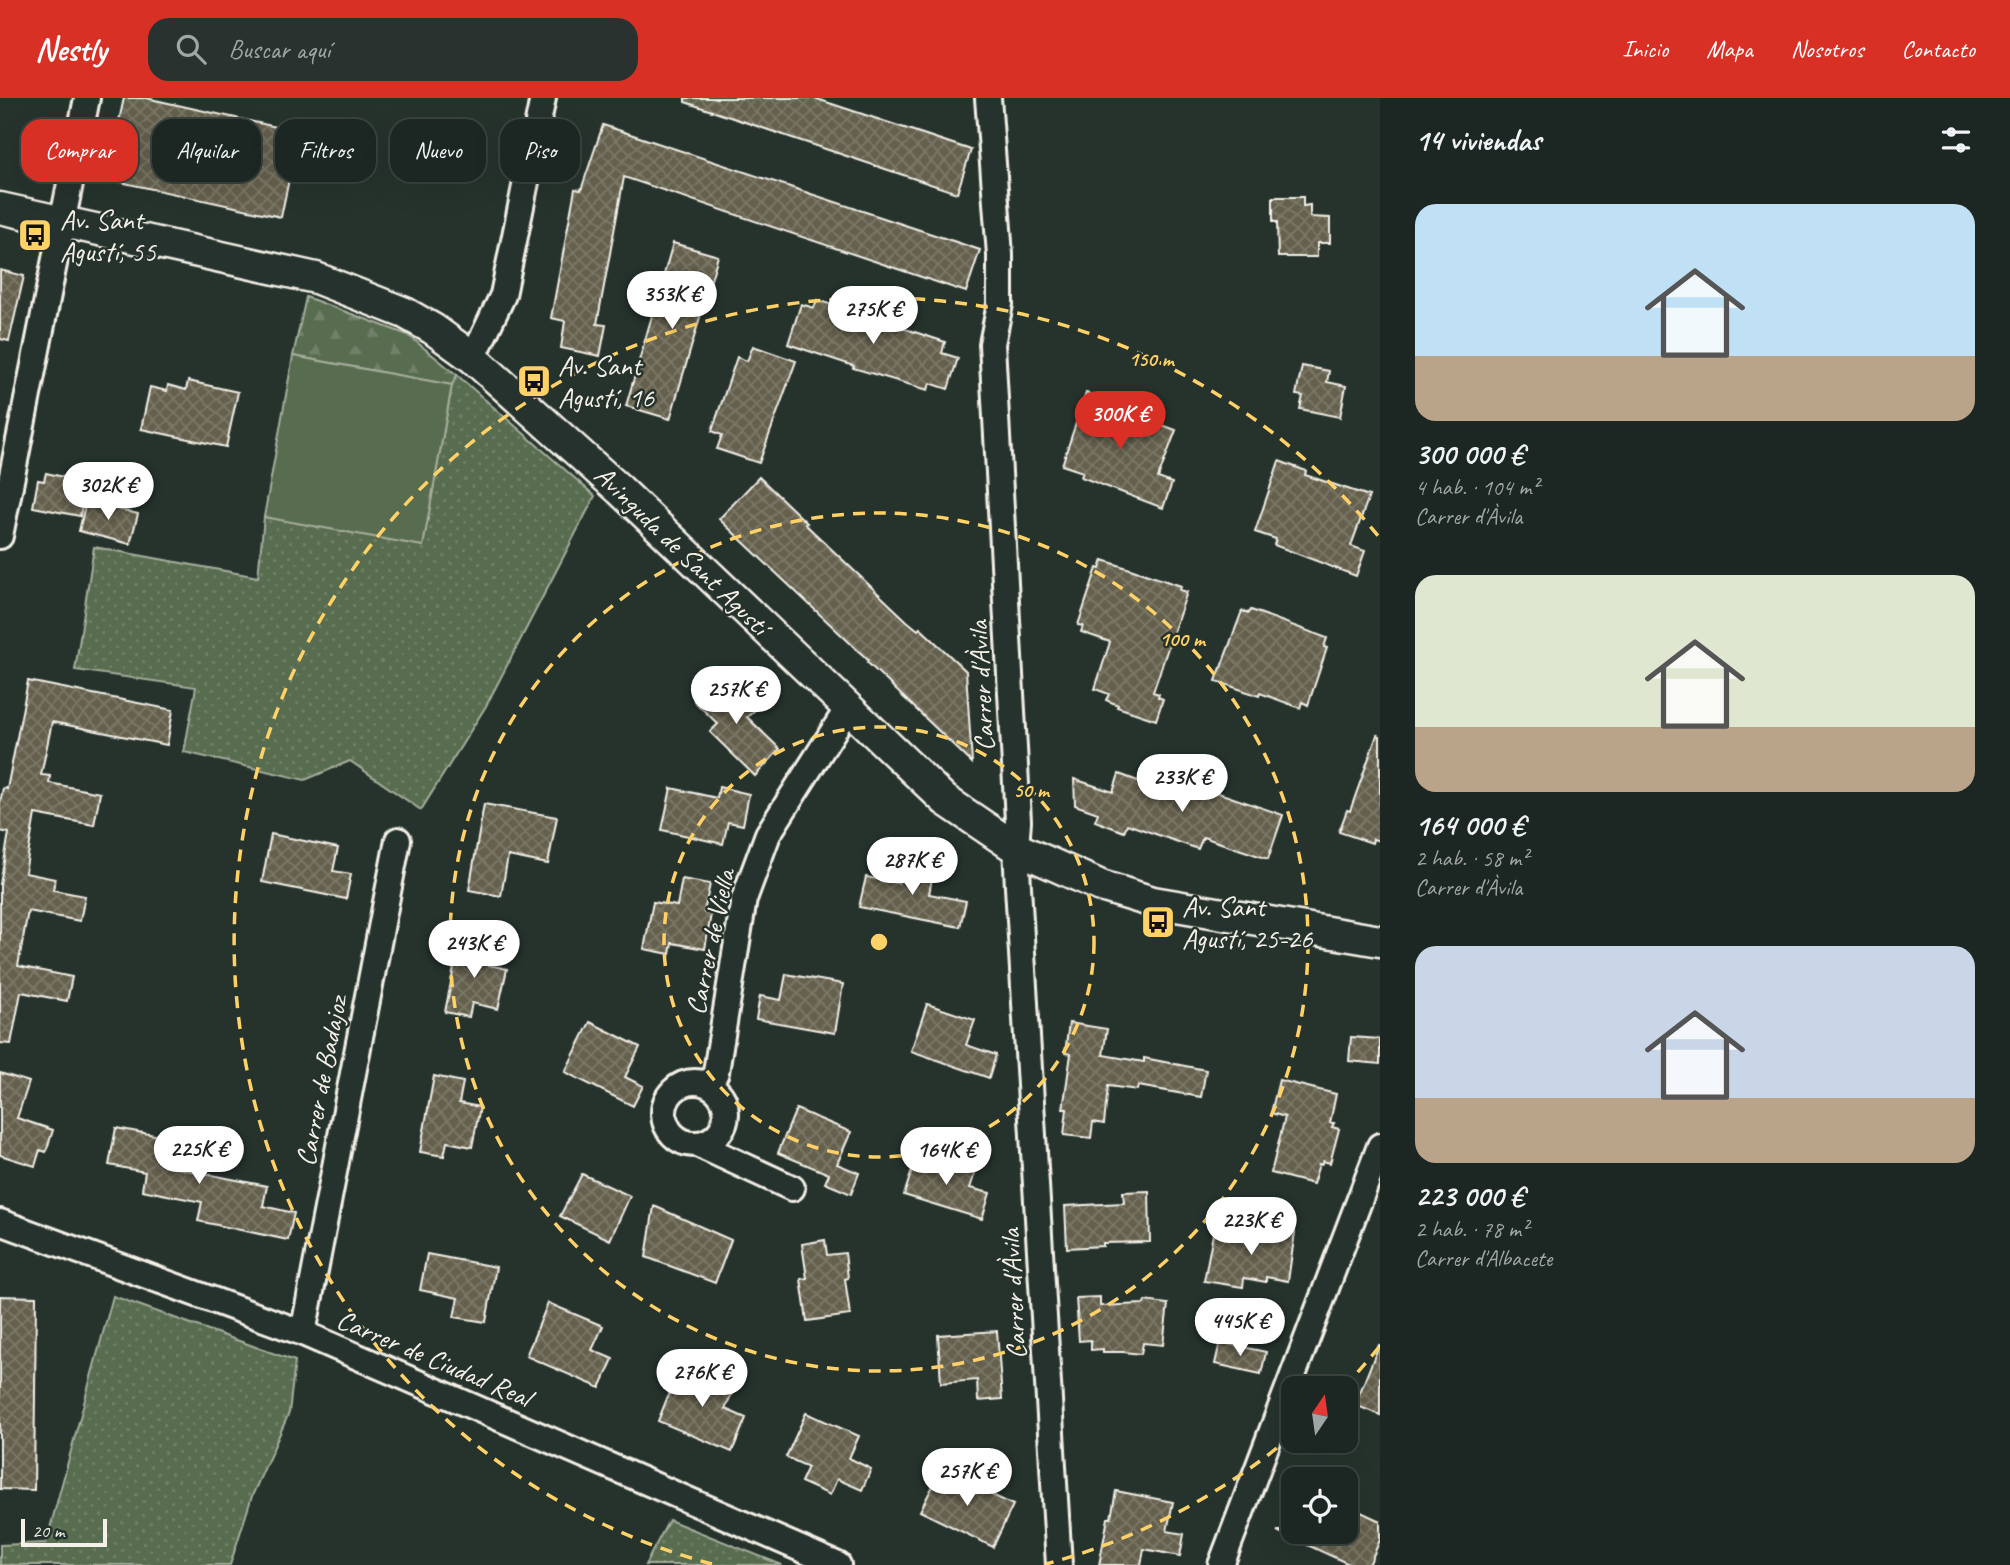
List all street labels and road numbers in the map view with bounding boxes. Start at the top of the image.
street label: Avinguda de Sant Agustí [587,458,781,646]
street label: Carrer d'Àvila [960,618,1002,752]
street label: Carrer de Viella [678,864,743,1018]
street label: Carrer de Badajoz [287,990,355,1169]
street label: Carrer d'Àvila [992,1226,1034,1360]
street label: Carrer de Ciudad Real [332,1301,541,1417]

